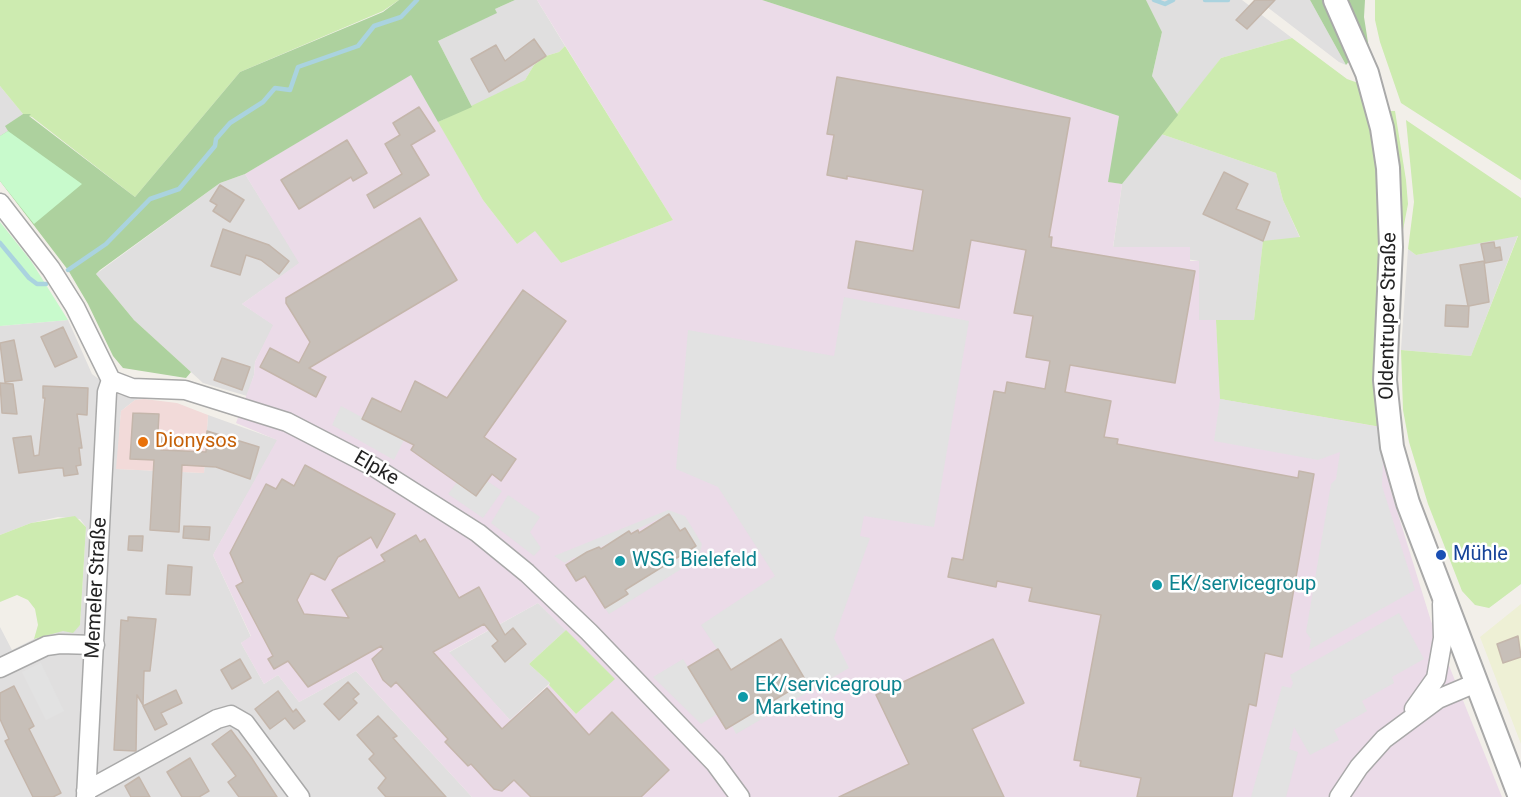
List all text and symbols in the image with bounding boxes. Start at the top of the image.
street label: Oldentruper Straße [1376,232,1402,400]
place label: Dionysos [155,430,237,454]
marker: Dionysos [136,435,150,449]
street label: Elpke [349,447,403,491]
street label: Memeler Straße [81,517,113,659]
place label: Mühle [1453,543,1508,567]
marker: Mühle [1434,548,1448,562]
place label: WSG Bielefeld [632,549,757,573]
marker: WSG Bielefeld [613,554,627,568]
place label: EK/servicegroup [1169,573,1316,597]
marker: EK/servicegroup [1150,578,1164,592]
place label: EK/servicegroup Marketing [755,674,902,721]
marker: EK/servicegroup Marketing [736,690,750,704]

